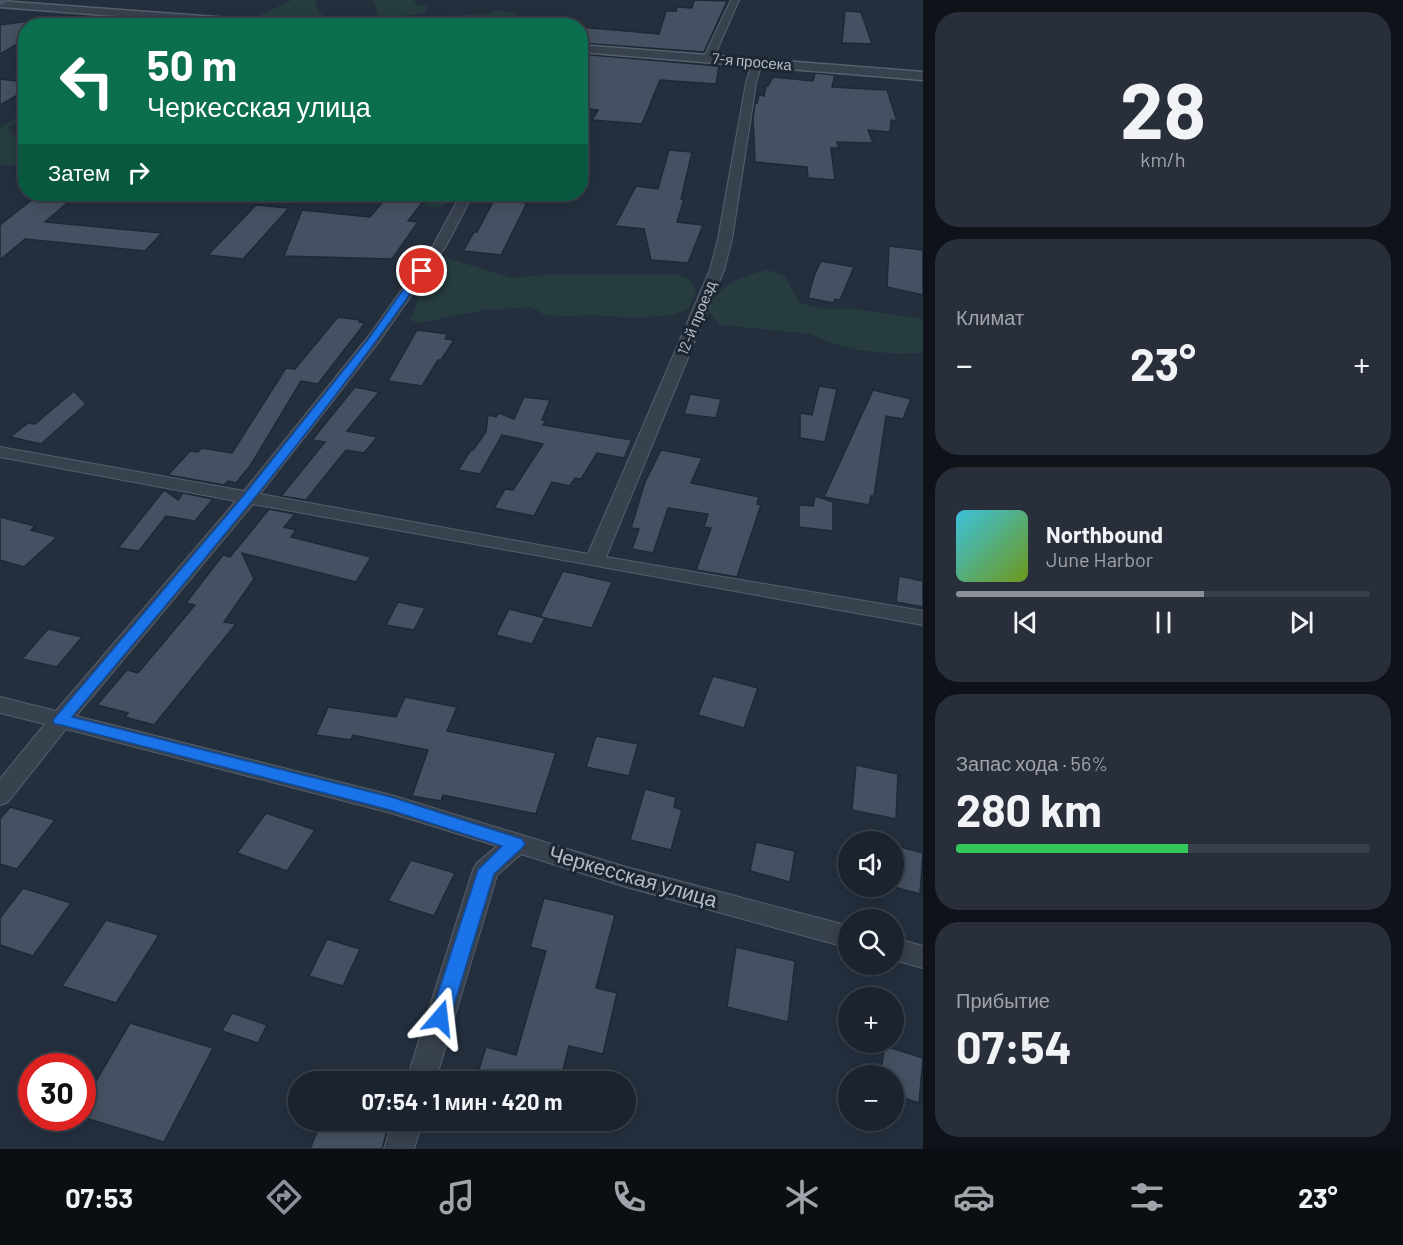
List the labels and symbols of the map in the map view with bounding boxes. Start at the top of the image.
street label: 7-я просека [711,49,793,74]
pin [396,245,447,296]
street label: 12-й проезд [673,278,719,357]
street label: Черкесская улица [546,840,721,912]
position arrow [408,986,472,1050]
speed limit sign: 30 [18,1053,96,1131]

